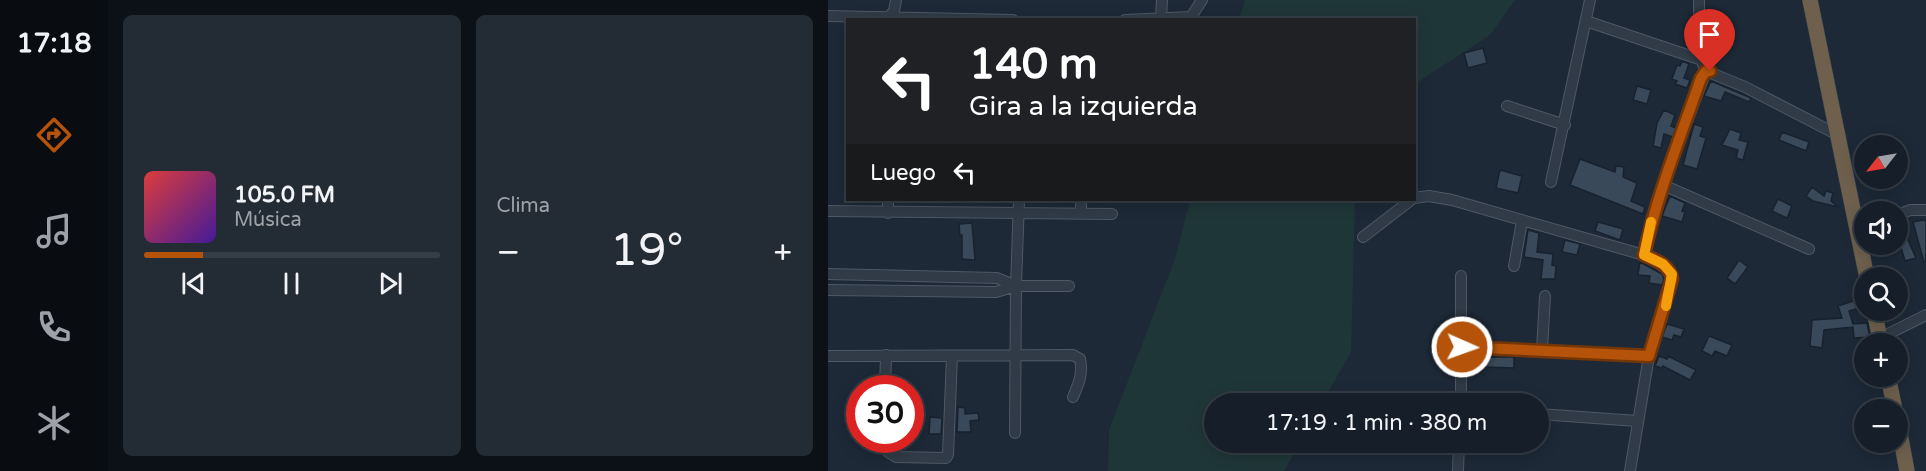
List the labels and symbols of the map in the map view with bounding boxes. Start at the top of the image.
pin [1684,9,1735,71]
north arrow [1854,135,1908,189]
position arrow [1430,315,1494,379]
speed limit sign: 30 [846,375,924,453]

